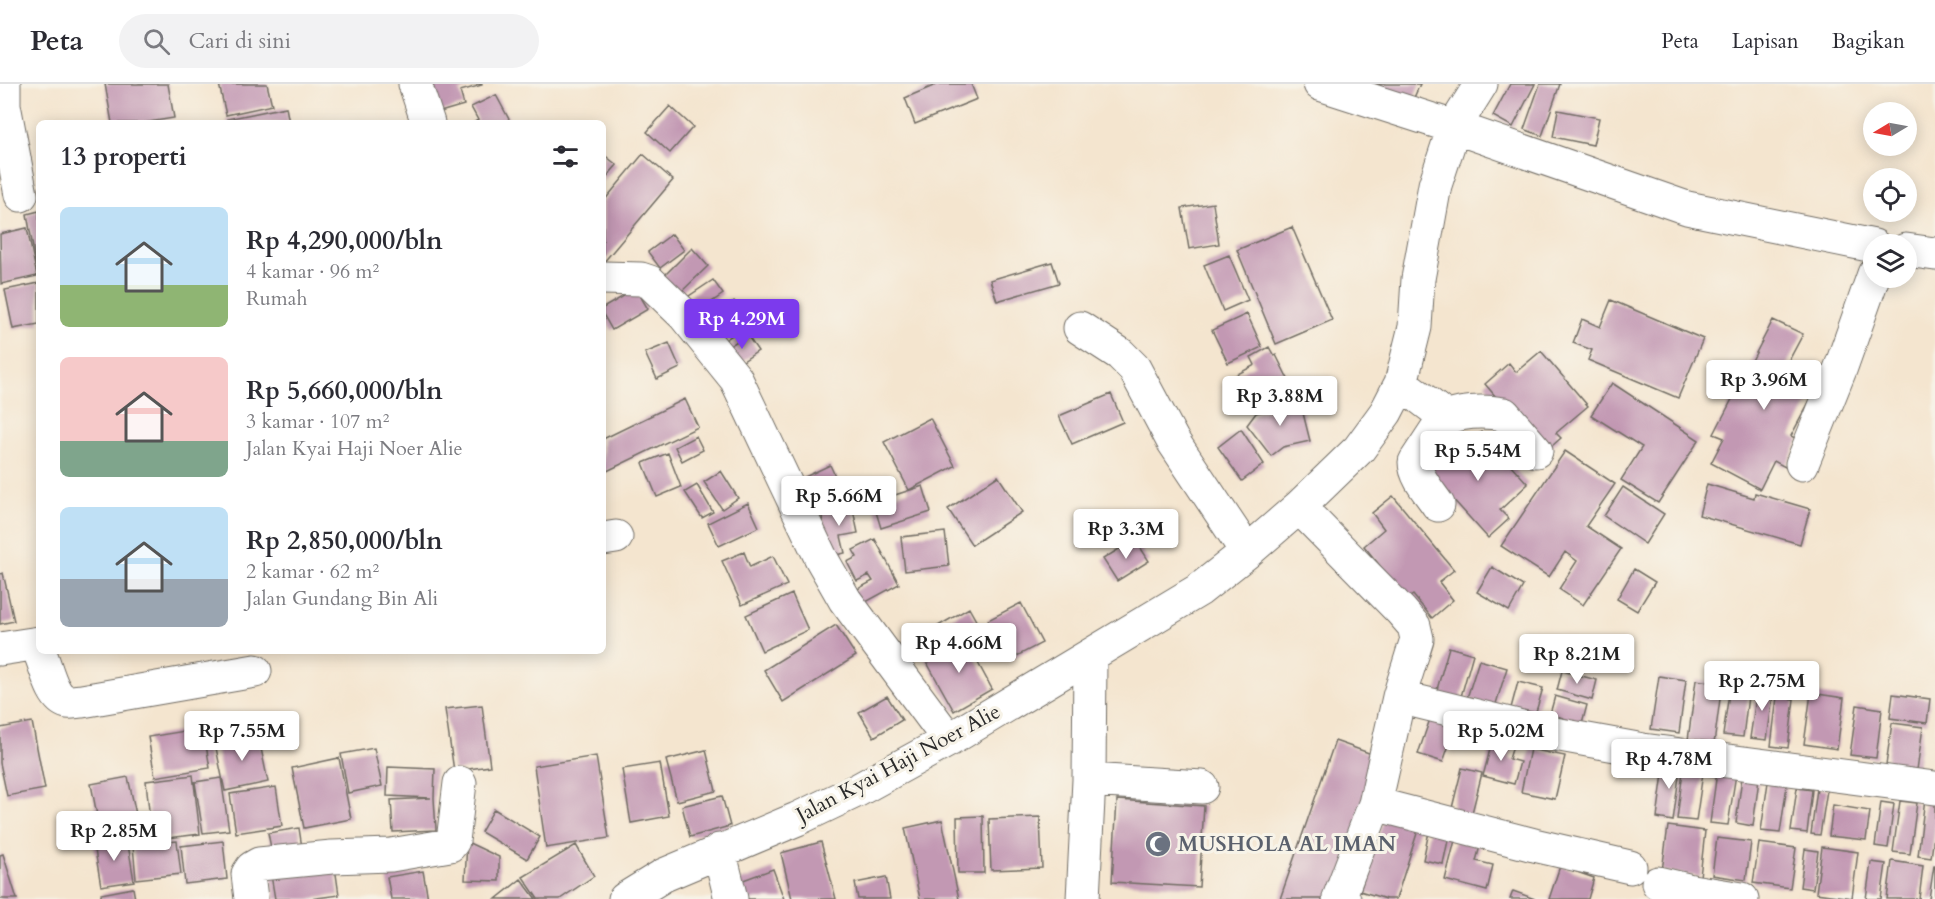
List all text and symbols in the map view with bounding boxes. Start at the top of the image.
search box [119,14,539,68]
text: Peta [30,22,83,60]
icon: search [140,25,173,58]
text: Cari di sini [188,26,291,56]
text: Peta [1661,27,1699,56]
text: Lapisan [1732,27,1799,56]
text: Bagikan [1832,27,1905,56]
north arrow [1863,102,1917,156]
map controls [1863,102,1917,288]
text: 13 properti [60,139,187,174]
icon: filters [549,140,582,173]
button: locate [1863,168,1917,222]
text: Rp 4,290,000/bln [246,223,443,258]
icon: home [108,231,180,303]
button: layers [1863,234,1917,288]
text: 4 kamar · 96 m² [246,258,379,285]
text: Rumah [246,285,307,312]
pin: Rp 4.29M [680,299,804,350]
text: Rp 4.29M [698,305,786,332]
pin: Rp 3.96M [1702,360,1826,411]
text: Rp 3.96M [1720,366,1808,393]
text: Rp 5,660,000/bln [246,373,443,408]
pin: Rp 3.88M [1218,376,1342,427]
icon: home [108,381,180,453]
text: Rp 3.88M [1236,382,1324,409]
text: 3 kamar · 107 m² [246,408,389,435]
pin: Rp 5.54M [1416,431,1540,482]
text: Jalan Kyai Haji Noer Alie [246,435,463,462]
text: Rp 5.54M [1434,437,1522,464]
pin: Rp 5.66M [777,476,901,527]
text: Rp 5.66M [795,482,883,509]
pin: Rp 3.3M [1071,509,1181,560]
text: Rp 3.3M [1087,515,1165,542]
text: Rp 2,850,000/bln [246,523,443,558]
icon: home [108,531,180,603]
text: 2 kamar · 62 m² [246,558,379,585]
text: Jalan Gundang Bin Ali [246,585,438,612]
pin: Rp 4.66M [897,623,1021,674]
text: Rp 4.66M [915,629,1003,656]
pin: Rp 8.21M [1515,634,1639,685]
text: Rp 8.21M [1533,640,1621,667]
pin: Rp 2.75M [1700,661,1824,712]
text: Rp 2.75M [1718,667,1806,694]
street label: Jalan Kyai Haji Noer Alie [788,697,1005,831]
pin: Rp 7.55M [180,711,304,762]
pin: Rp 5.02M [1439,711,1563,762]
text: Rp 7.55M [198,717,286,744]
text: Rp 5.02M [1457,717,1545,744]
pin: Rp 4.78M [1607,739,1731,790]
text: Rp 4.78M [1625,745,1713,772]
pin: Rp 2.85M [52,811,176,862]
text: Rp 2.85M [70,817,158,844]
mosque icon: MUSHOLA AL IMAN [1143,829,1173,859]
place label: MUSHOLA AL IMAN [1178,830,1396,859]

